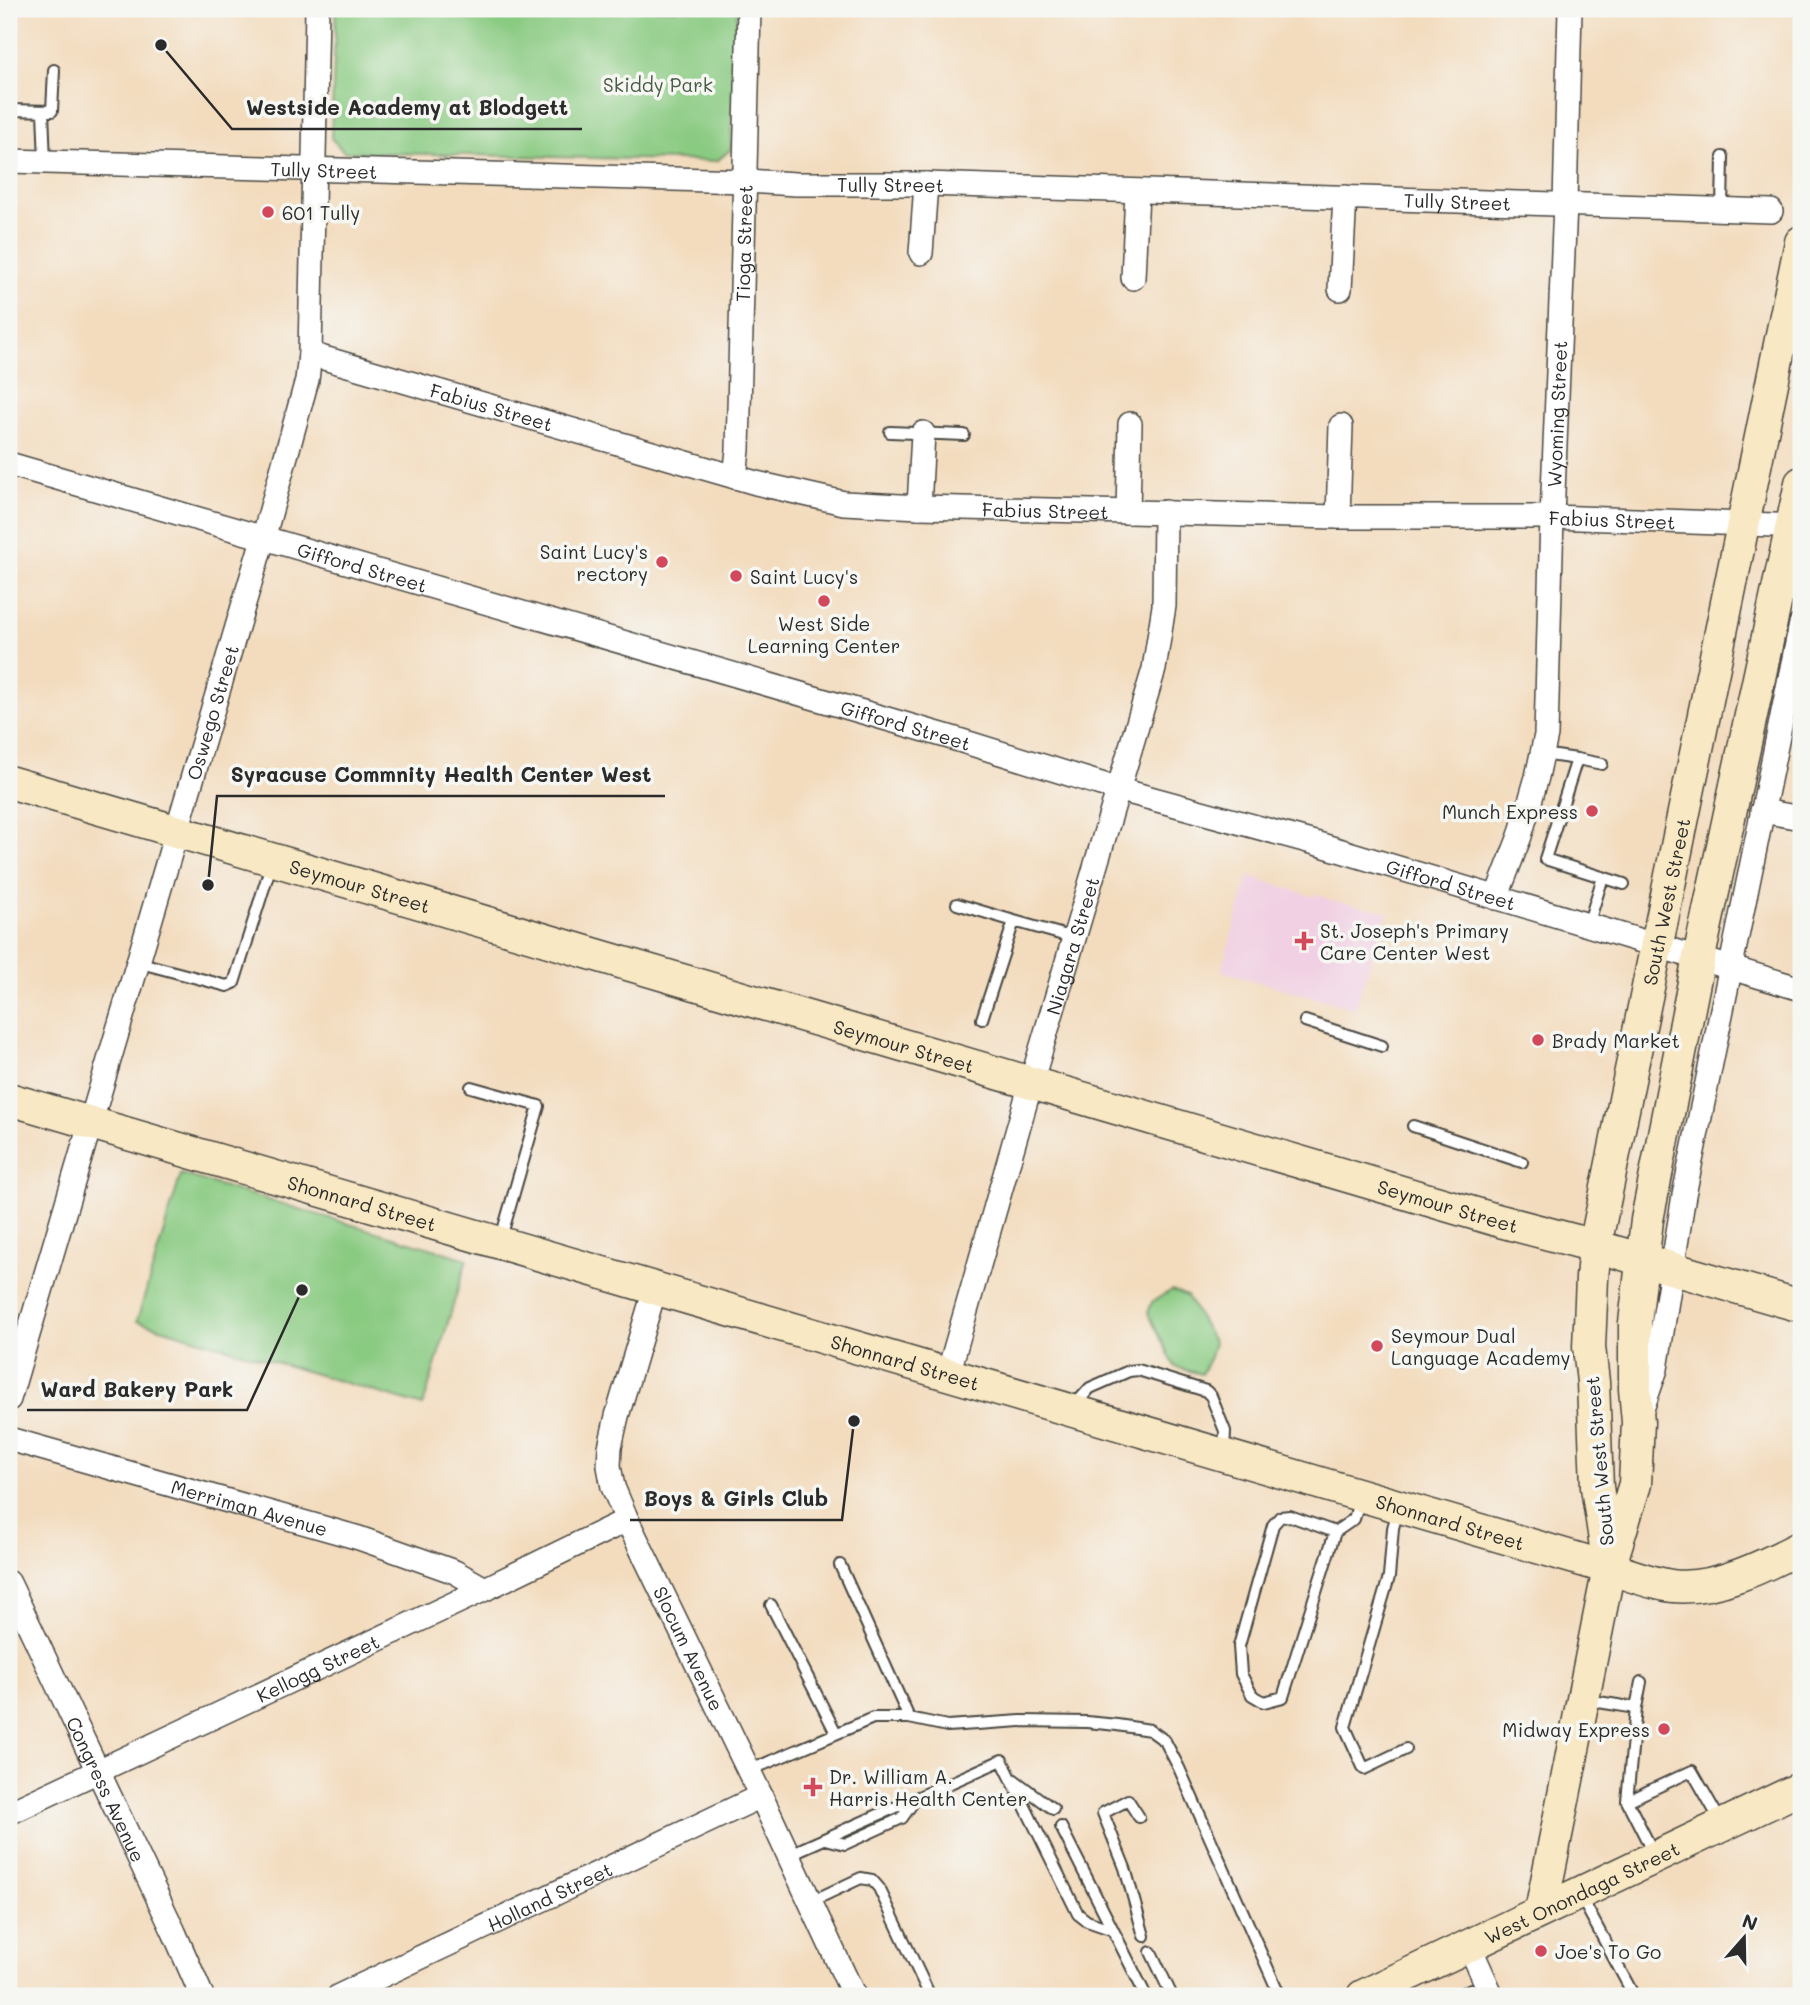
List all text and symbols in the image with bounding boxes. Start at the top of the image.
park label: Skiddy Park [603,72,713,97]
callout: Westside Academy at Blodgett [232,87,582,129]
text: Westside Academy at Blodgett [246,93,568,121]
street label: Tully Street [270,156,378,184]
street label: Tully Street [837,171,945,197]
street label: Tioga Street [729,184,757,302]
street label: Tully Street [1403,187,1511,215]
place label: 601 Tully [282,200,360,225]
marker: 601 Tully [260,204,276,220]
street label: Wyoming Street [1541,340,1572,488]
street label: Fabius Street [427,377,556,436]
street label: Fabius Street [982,496,1109,524]
street label: Fabius Street [1548,504,1676,534]
street label: Gifford Street [294,536,430,597]
place label: Saint Lucy's rectory [540,539,648,586]
marker: Saint Lucy's rectory [654,554,670,570]
place label: Saint Lucy's [750,564,858,589]
marker: Saint Lucy's [728,568,744,584]
marker: West Side Learning Center [816,593,832,609]
place label: West Side Learning Center [748,611,900,658]
street label: Oswego Street [180,642,244,783]
street label: Gifford Street [838,694,974,756]
callout: Syracuse Commnity Health Center West [217,754,665,796]
text: Syracuse Commnity Health Center West [231,760,651,788]
place label: Munch Express [1442,799,1578,824]
marker: Munch Express [1584,803,1600,819]
street label: South West Street [1636,816,1695,987]
street label: Seymour Street [287,853,433,918]
street label: Gifford Street [1383,853,1519,915]
street label: Niagara Street [1040,874,1104,1017]
place label: St. Joseph's Primary Care Center West [1320,918,1509,965]
marker: St. Joseph's Primary Care Center West [1294,931,1314,951]
street label: Seymour Street [831,1013,977,1078]
place label: Brady Market [1552,1028,1680,1053]
marker: Brady Market [1530,1032,1546,1048]
street label: Shonnard Street [285,1169,439,1236]
street label: Seymour Street [1375,1173,1521,1238]
place label: Seymour Dual Language Academy [1391,1323,1571,1370]
street label: Shonnard Street [828,1328,983,1395]
marker: Seymour Dual Language Academy [1369,1338,1385,1354]
callout: Ward Bakery Park [27,1368,247,1410]
text: Ward Bakery Park [41,1375,233,1403]
street label: South West Street [1579,1375,1619,1547]
street label: Merriman Avenue [169,1473,331,1541]
callout: Boys & Girls Club [630,1478,842,1520]
text: Boys & Girls Club [644,1484,828,1512]
street label: Shonnard Street [1373,1488,1528,1555]
street label: Slocum Avenue [648,1582,730,1714]
street label: Kellogg Street [252,1628,383,1707]
street label: Congress Avenue [61,1712,152,1866]
place label: Midway Express [1502,1717,1650,1742]
marker: Midway Express [1656,1721,1672,1737]
place label: Dr. William A. Harris Health Center [829,1764,1027,1811]
marker: Dr. William A. Harris Health Center [803,1777,823,1797]
street label: West Onondaga Street [1480,1835,1683,1949]
street label: Holland Street [483,1856,616,1937]
north arrow [1708,1904,1778,1974]
text: N [1739,1907,1761,1936]
place label: Joe's To Go [1555,1939,1661,1964]
marker: Joe's To Go [1533,1943,1549,1959]

